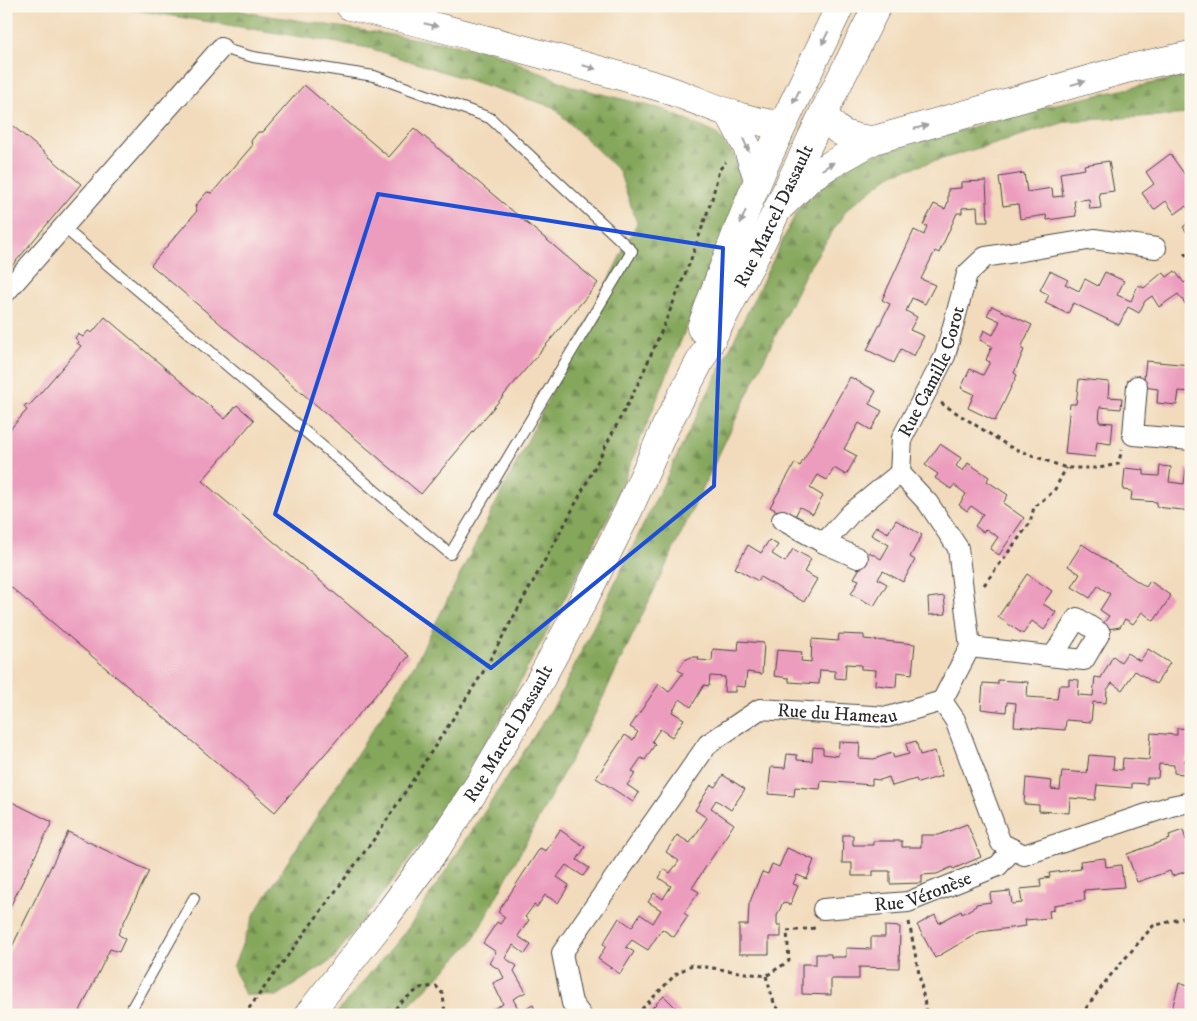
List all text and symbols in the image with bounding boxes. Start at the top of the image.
one-way arrow [424,21,439,29]
one-way arrow [821,31,829,45]
one-way arrow [581,63,596,71]
one-way arrow [1070,79,1085,87]
one-way arrow [792,89,801,104]
one-way arrow [914,123,929,131]
one-way arrow [743,138,751,152]
street label: Rue Marcel Dassault [729,141,818,291]
one-way arrow [822,161,835,170]
one-way arrow [739,210,747,225]
street label: Rue Camille Corot [893,303,969,441]
street label: Rue Marcel Dassault [459,661,558,807]
street label: Rue du Hameau [777,699,900,728]
street label: Rue Véronèse [873,866,975,916]

